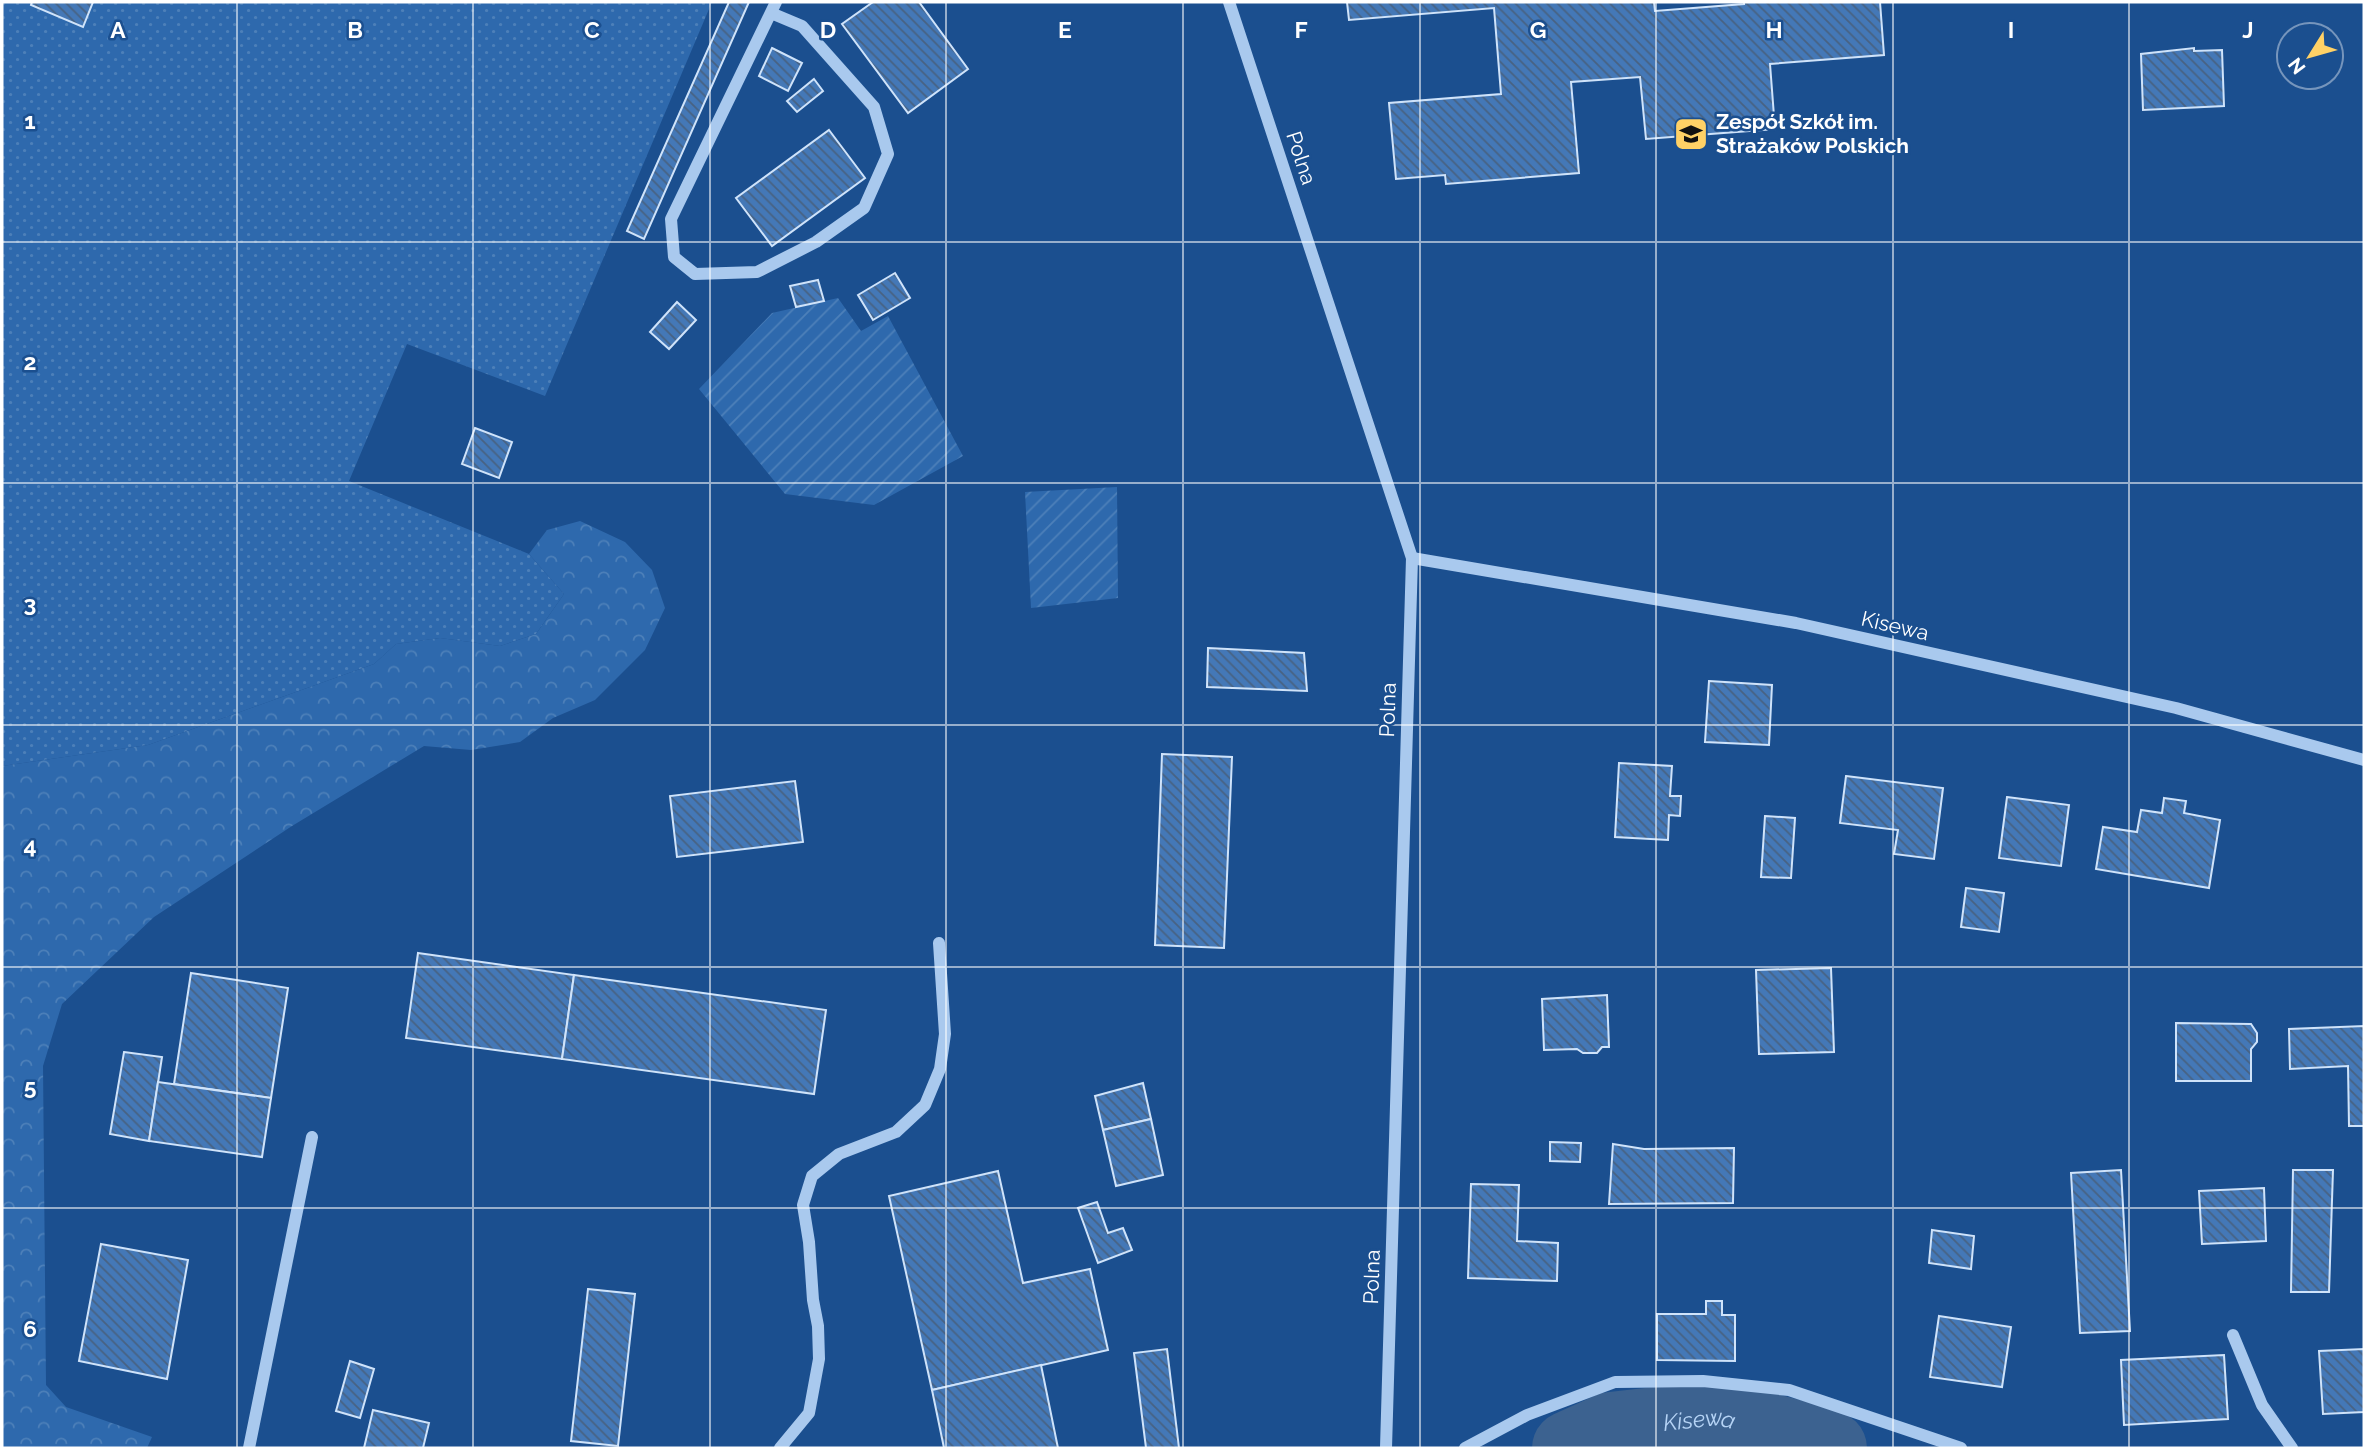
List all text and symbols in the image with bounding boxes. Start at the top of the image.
text: A [110,16,126,43]
text: B [347,16,363,43]
text: C [584,16,600,43]
text: D [820,16,836,43]
text: E [1058,16,1072,43]
text: F [1294,16,1308,43]
text: G [1530,16,1546,43]
text: H [1765,16,1783,43]
text: I [2008,16,2014,43]
text: J [2242,16,2254,43]
north arrow [2275,21,2345,91]
text: N [2283,54,2310,79]
text: 1 [24,107,36,134]
place label: Zespół Szkół im. Strażaków Polskich [1716,109,1909,158]
school or university icon: Zespół Szkół im. Strażaków Polskich [1672,115,1710,153]
street label: Polna [1281,128,1322,188]
text: 2 [24,348,36,375]
text: 3 [24,590,36,617]
street label: Kisewa [1859,606,1931,645]
street label: Polna [1374,682,1401,738]
text: 4 [23,832,37,859]
text: 5 [24,1073,37,1100]
street label: Polna [1358,1249,1385,1305]
text: 6 [23,1315,37,1342]
water label: Kisewa [1662,1403,1739,1436]

